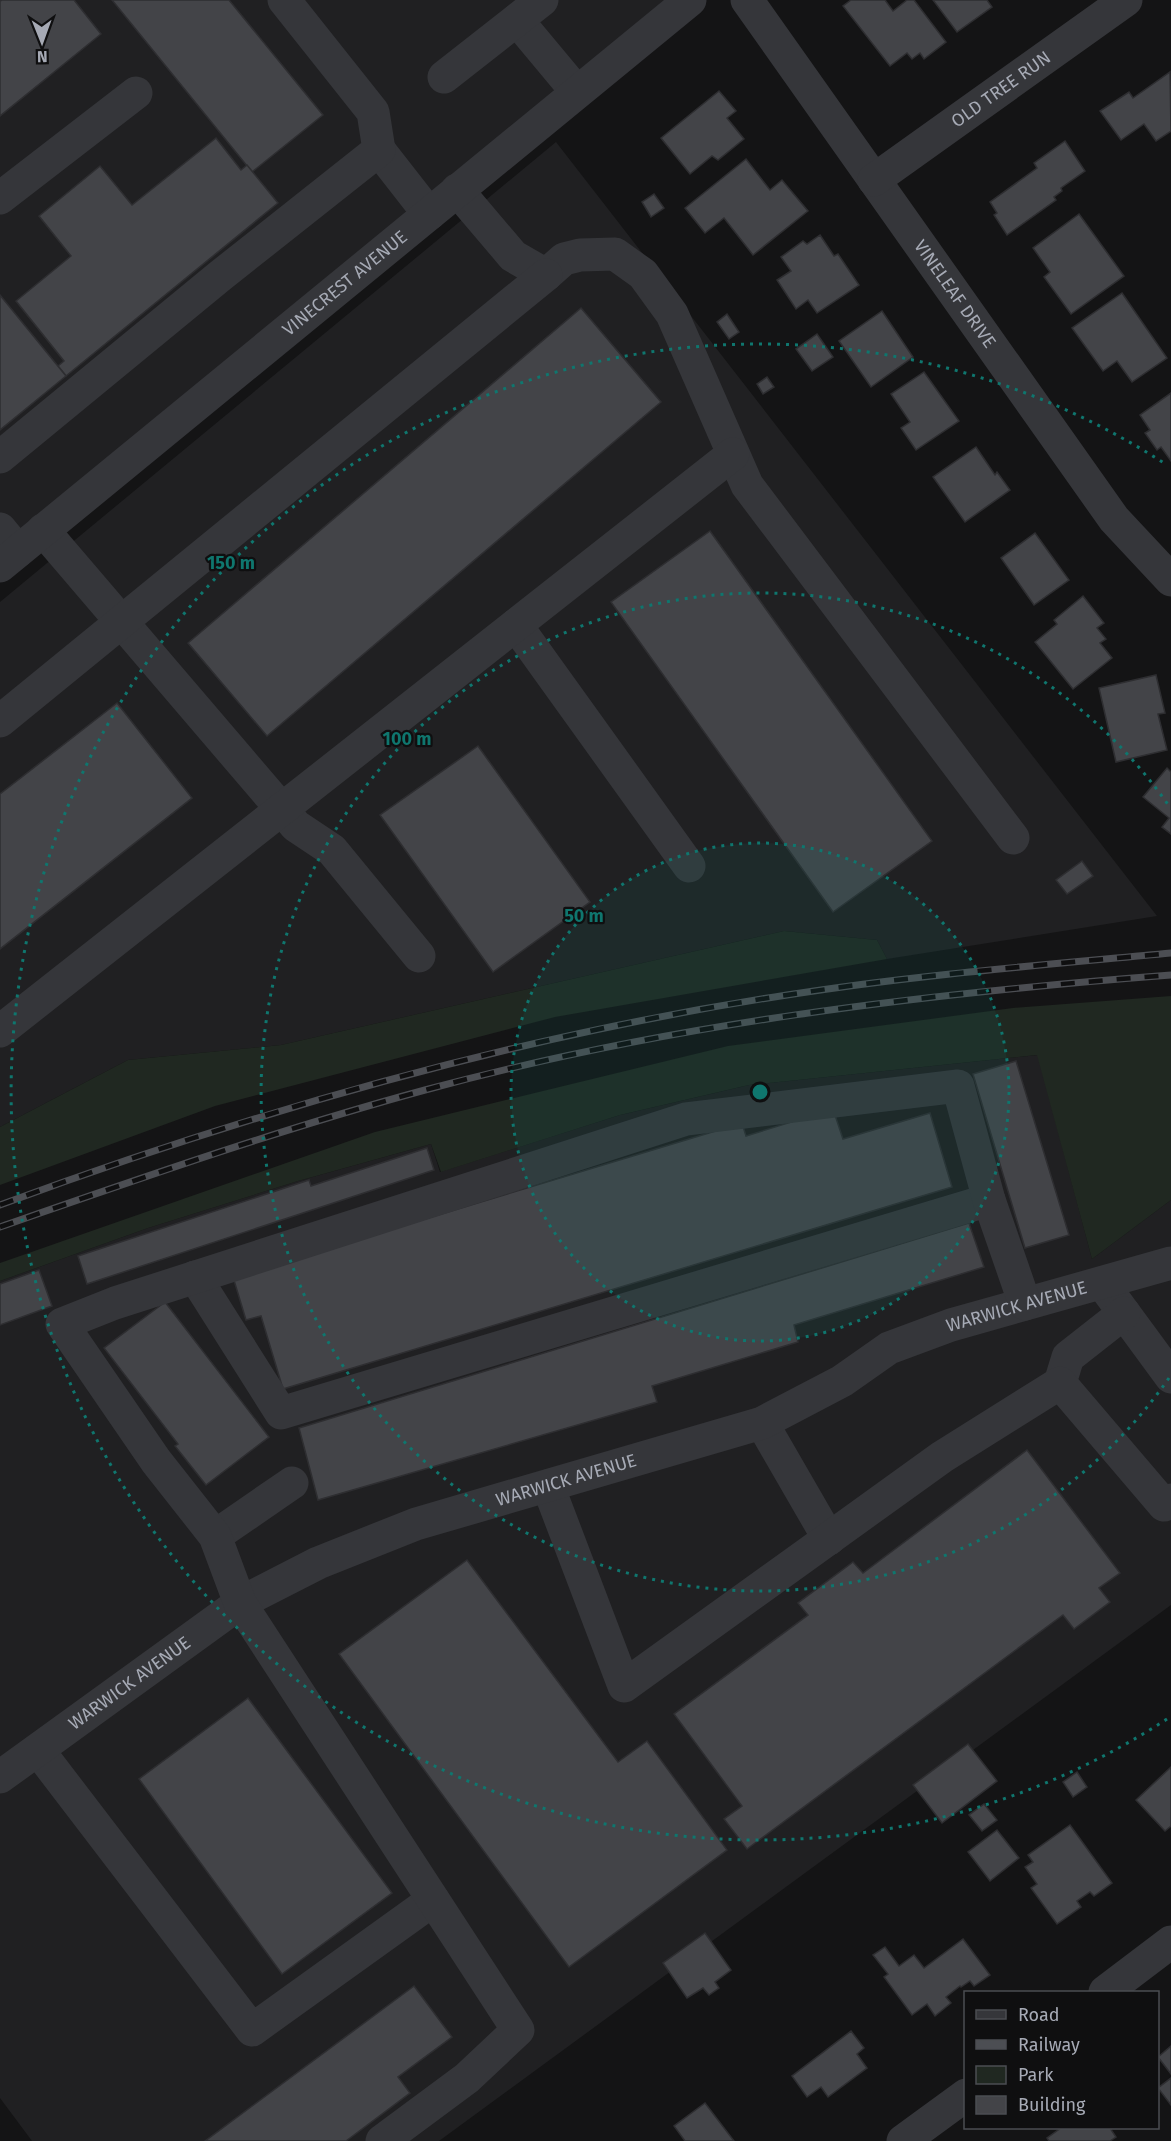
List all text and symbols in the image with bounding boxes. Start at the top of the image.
north arrow [12,12,72,72]
street label: OLD TREE RUN [947,46,1055,132]
text: N [37,47,48,66]
street label: VINECREST AVENUE [278,226,412,341]
street label: VINELEAF DRIVE [909,236,1001,352]
text: 150 m [207,552,255,574]
text: 100 m [383,728,431,750]
text: 50 m [564,905,604,927]
centre of rings [750,1082,770,1102]
street label: WARWICK AVENUE [944,1276,1089,1337]
street label: WARWICK AVENUE [493,1449,639,1511]
street label: WARWICK AVENUE [64,1632,195,1735]
legend [964,1991,1159,2129]
text: Road [1018,2004,1060,2026]
text: Railway [1018,2034,1080,2056]
text: Park [1018,2064,1054,2086]
text: Building [1018,2094,1086,2116]

